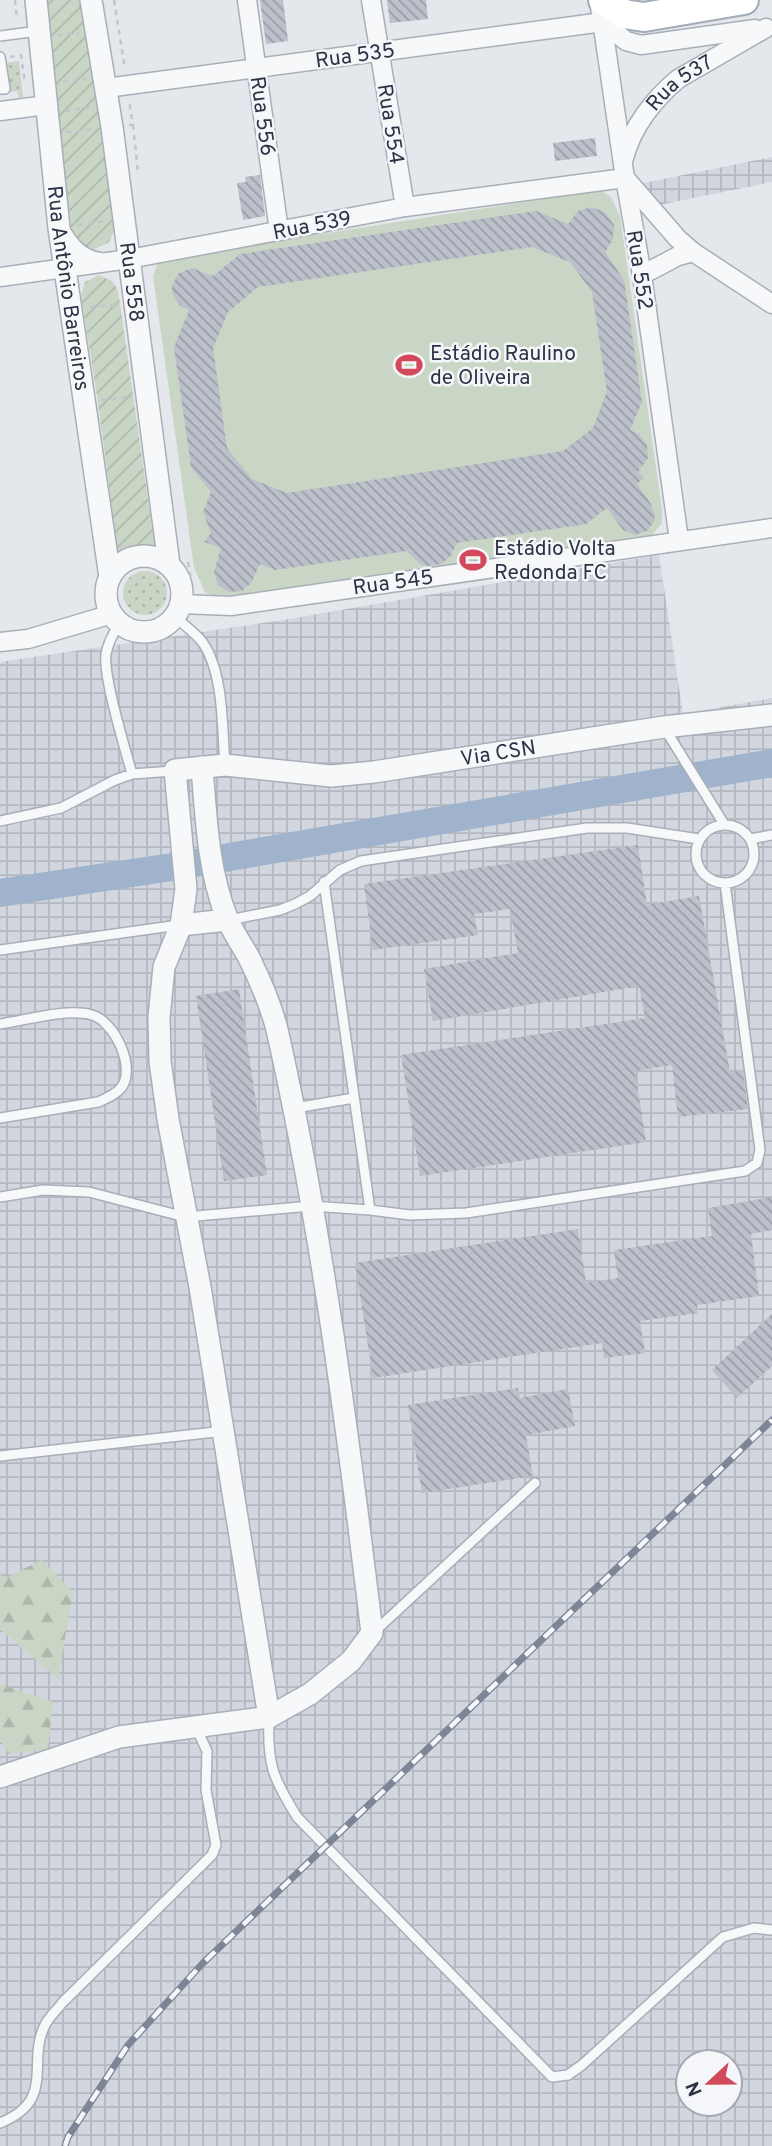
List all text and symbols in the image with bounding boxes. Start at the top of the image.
street label: Rua 535 [314,38,397,75]
street label: Rua 537 [641,50,718,117]
street label: Rua 556 [243,75,280,158]
street label: Rua 554 [370,82,409,166]
street label: Rua Antônio Barreiros [40,184,95,393]
street label: Rua 539 [271,206,354,247]
street label: Rua 552 [619,228,658,312]
street label: Rua 558 [112,240,149,324]
place label: Estádio Raulino de Oliveira [430,341,576,392]
sports icon: Estádio Raulino de Oliveira [394,350,424,380]
place label: Estádio Volta Redonda FC [494,536,615,587]
sports icon: Estádio Volta Redonda FC [458,545,488,575]
street label: Rua 545 [351,564,435,603]
street label: Via CSN [459,735,538,773]
north arrow [674,2048,744,2118]
text: N [681,2078,709,2099]

